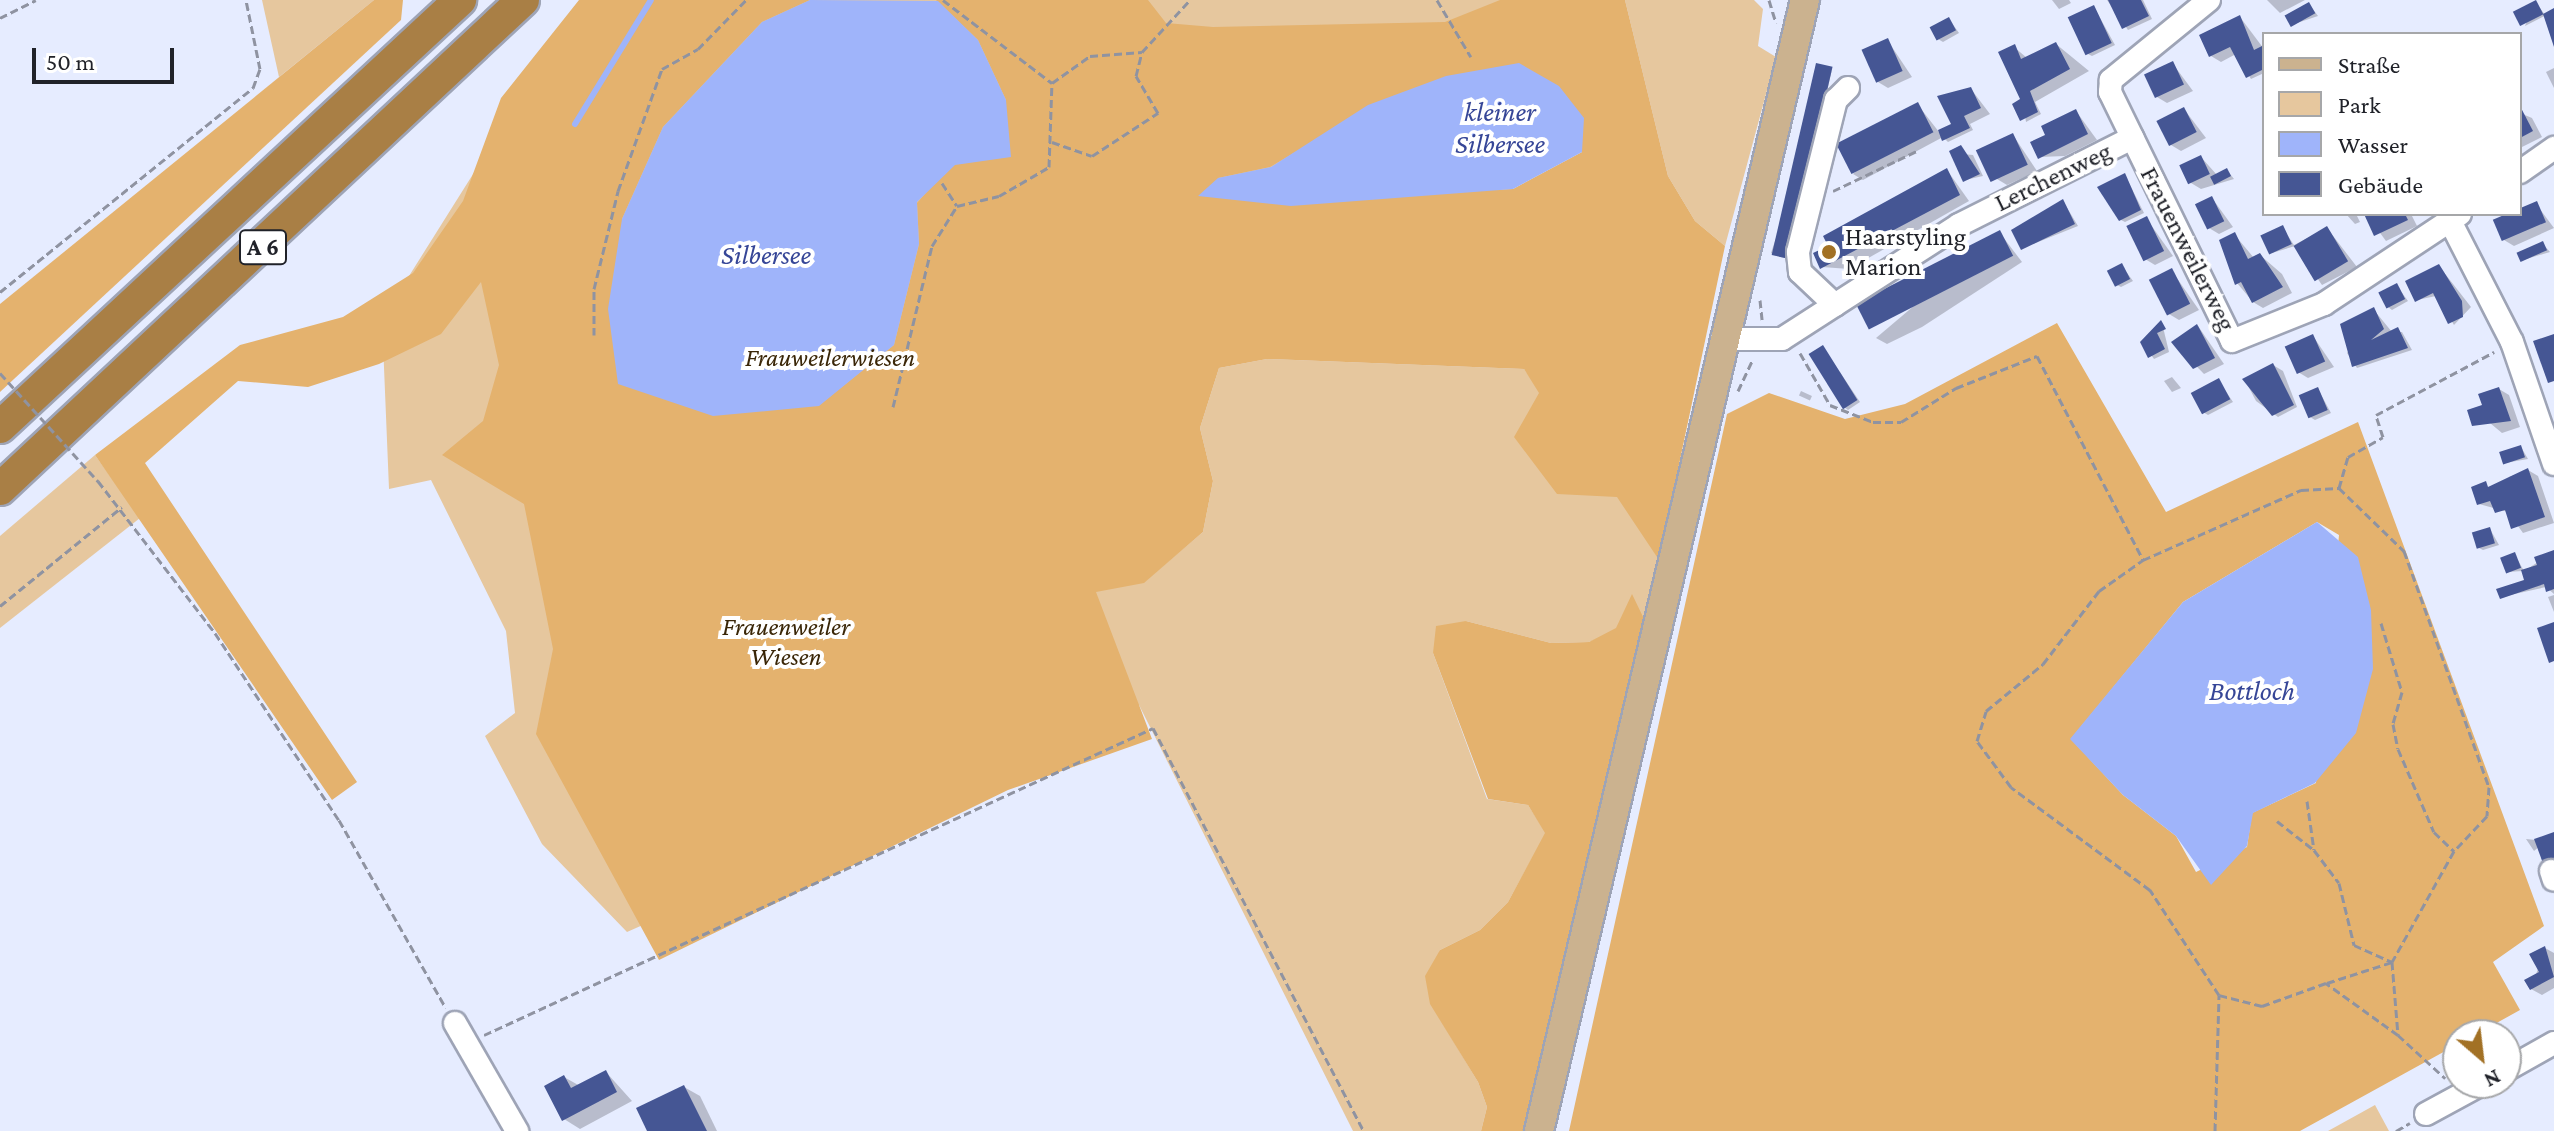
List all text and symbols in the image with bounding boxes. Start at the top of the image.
scale bar [36,32,178,82]
legend [2262,32,2522,216]
text: 50 m [46,48,95,75]
text: Straße [2338,51,2400,78]
text: Park [2338,91,2381,118]
water label: kleiner Silbersee [1455,95,1545,161]
text: Wasser [2338,131,2408,158]
street label: Lerchenweg [1990,135,2116,219]
street label: Frauenweilerweg [2133,162,2243,336]
text: Gebäude [2338,171,2423,198]
place label: Haarstyling Marion [1845,221,1966,282]
road number: A 6 [239,227,287,267]
water label: Silbersee [721,238,811,272]
marker: Haarstyling Marion [1820,243,1838,261]
park label: Frauweilerwiesen [745,342,915,374]
park label: Frauenweiler Wiesen [722,611,850,672]
water label: Bottloch [2209,674,2295,708]
north arrow [2442,1019,2522,1099]
text: N [2480,1064,2505,1093]

